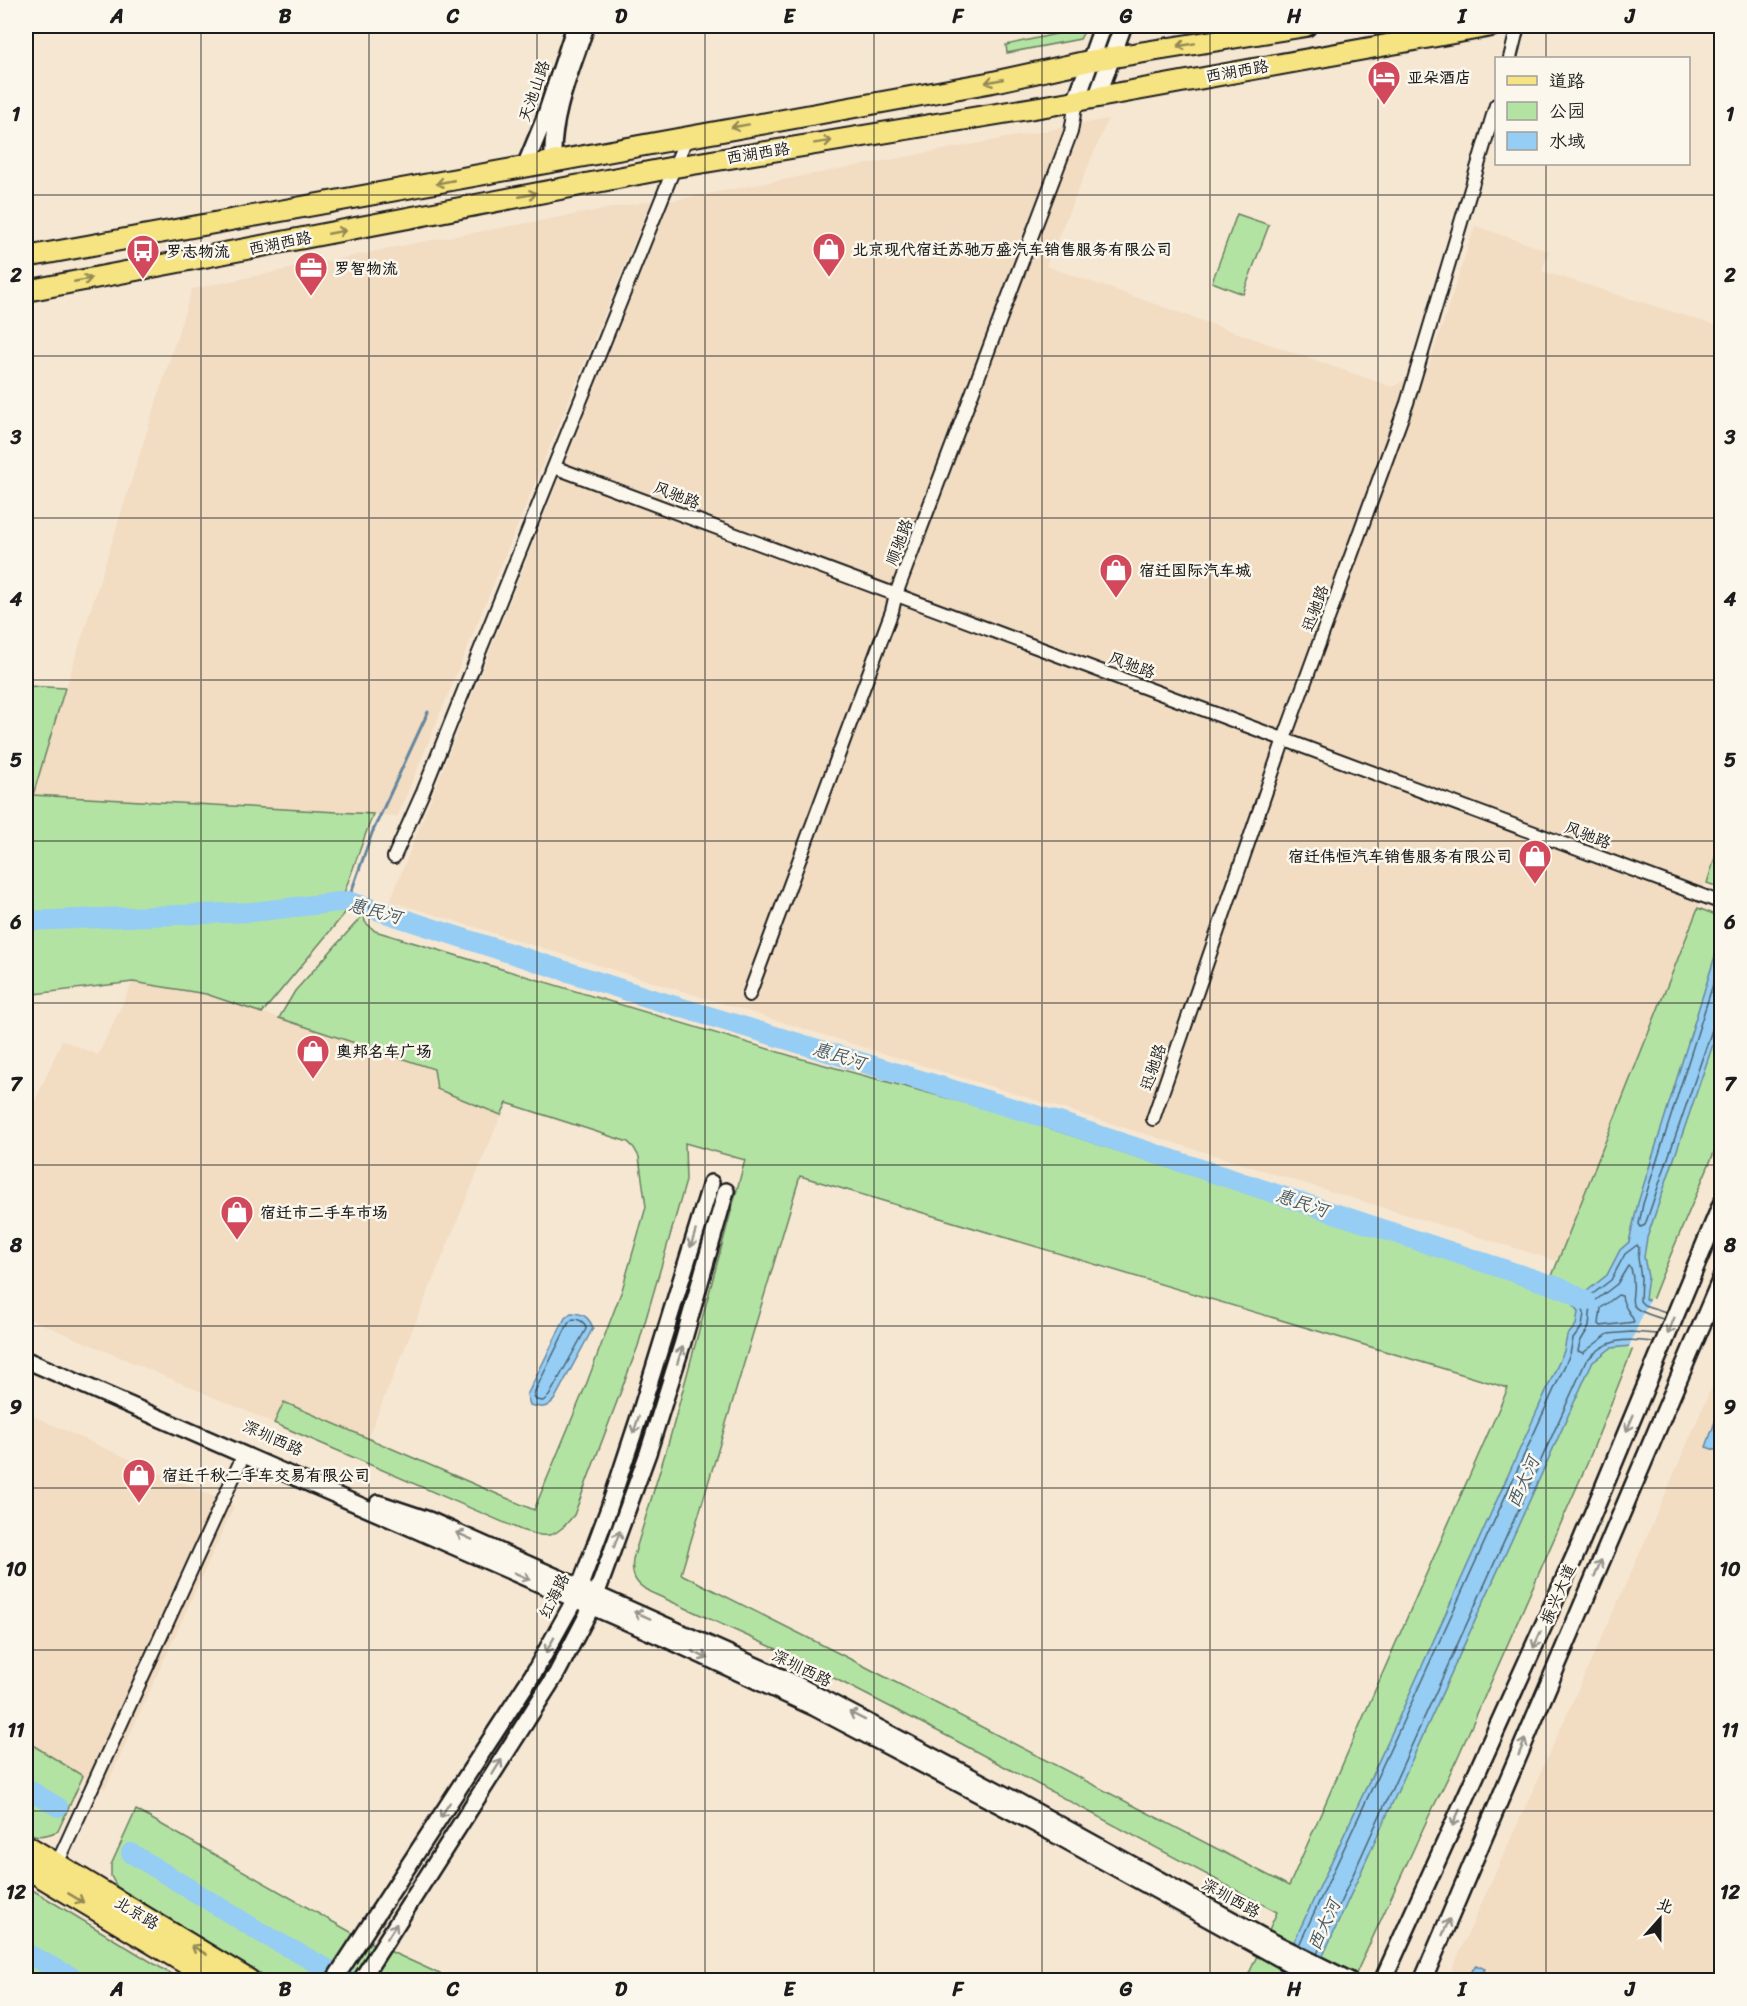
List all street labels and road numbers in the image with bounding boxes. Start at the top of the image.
street label: 西湖西路 [1203,51,1271,91]
street label: 天池山路 [510,56,558,126]
street label: 西湖西路 [724,134,792,172]
street label: 西湖西路 [246,223,314,263]
street label: 风驰路 [649,473,705,517]
street label: 顺驰路 [877,514,921,570]
street label: 迅驰路 [1293,580,1337,636]
street label: 风驰路 [1104,643,1160,687]
street label: 风驰路 [1560,813,1616,857]
street label: 迅驰路 [1131,1040,1175,1094]
street label: 深圳西路 [238,1412,308,1464]
street label: 振兴大道 [1532,1559,1584,1629]
street label: 红海路 [530,1568,578,1624]
street label: 深圳西路 [767,1641,837,1695]
street label: 深圳西路 [1196,1870,1266,1926]
street label: 北京路 [109,1888,165,1938]

